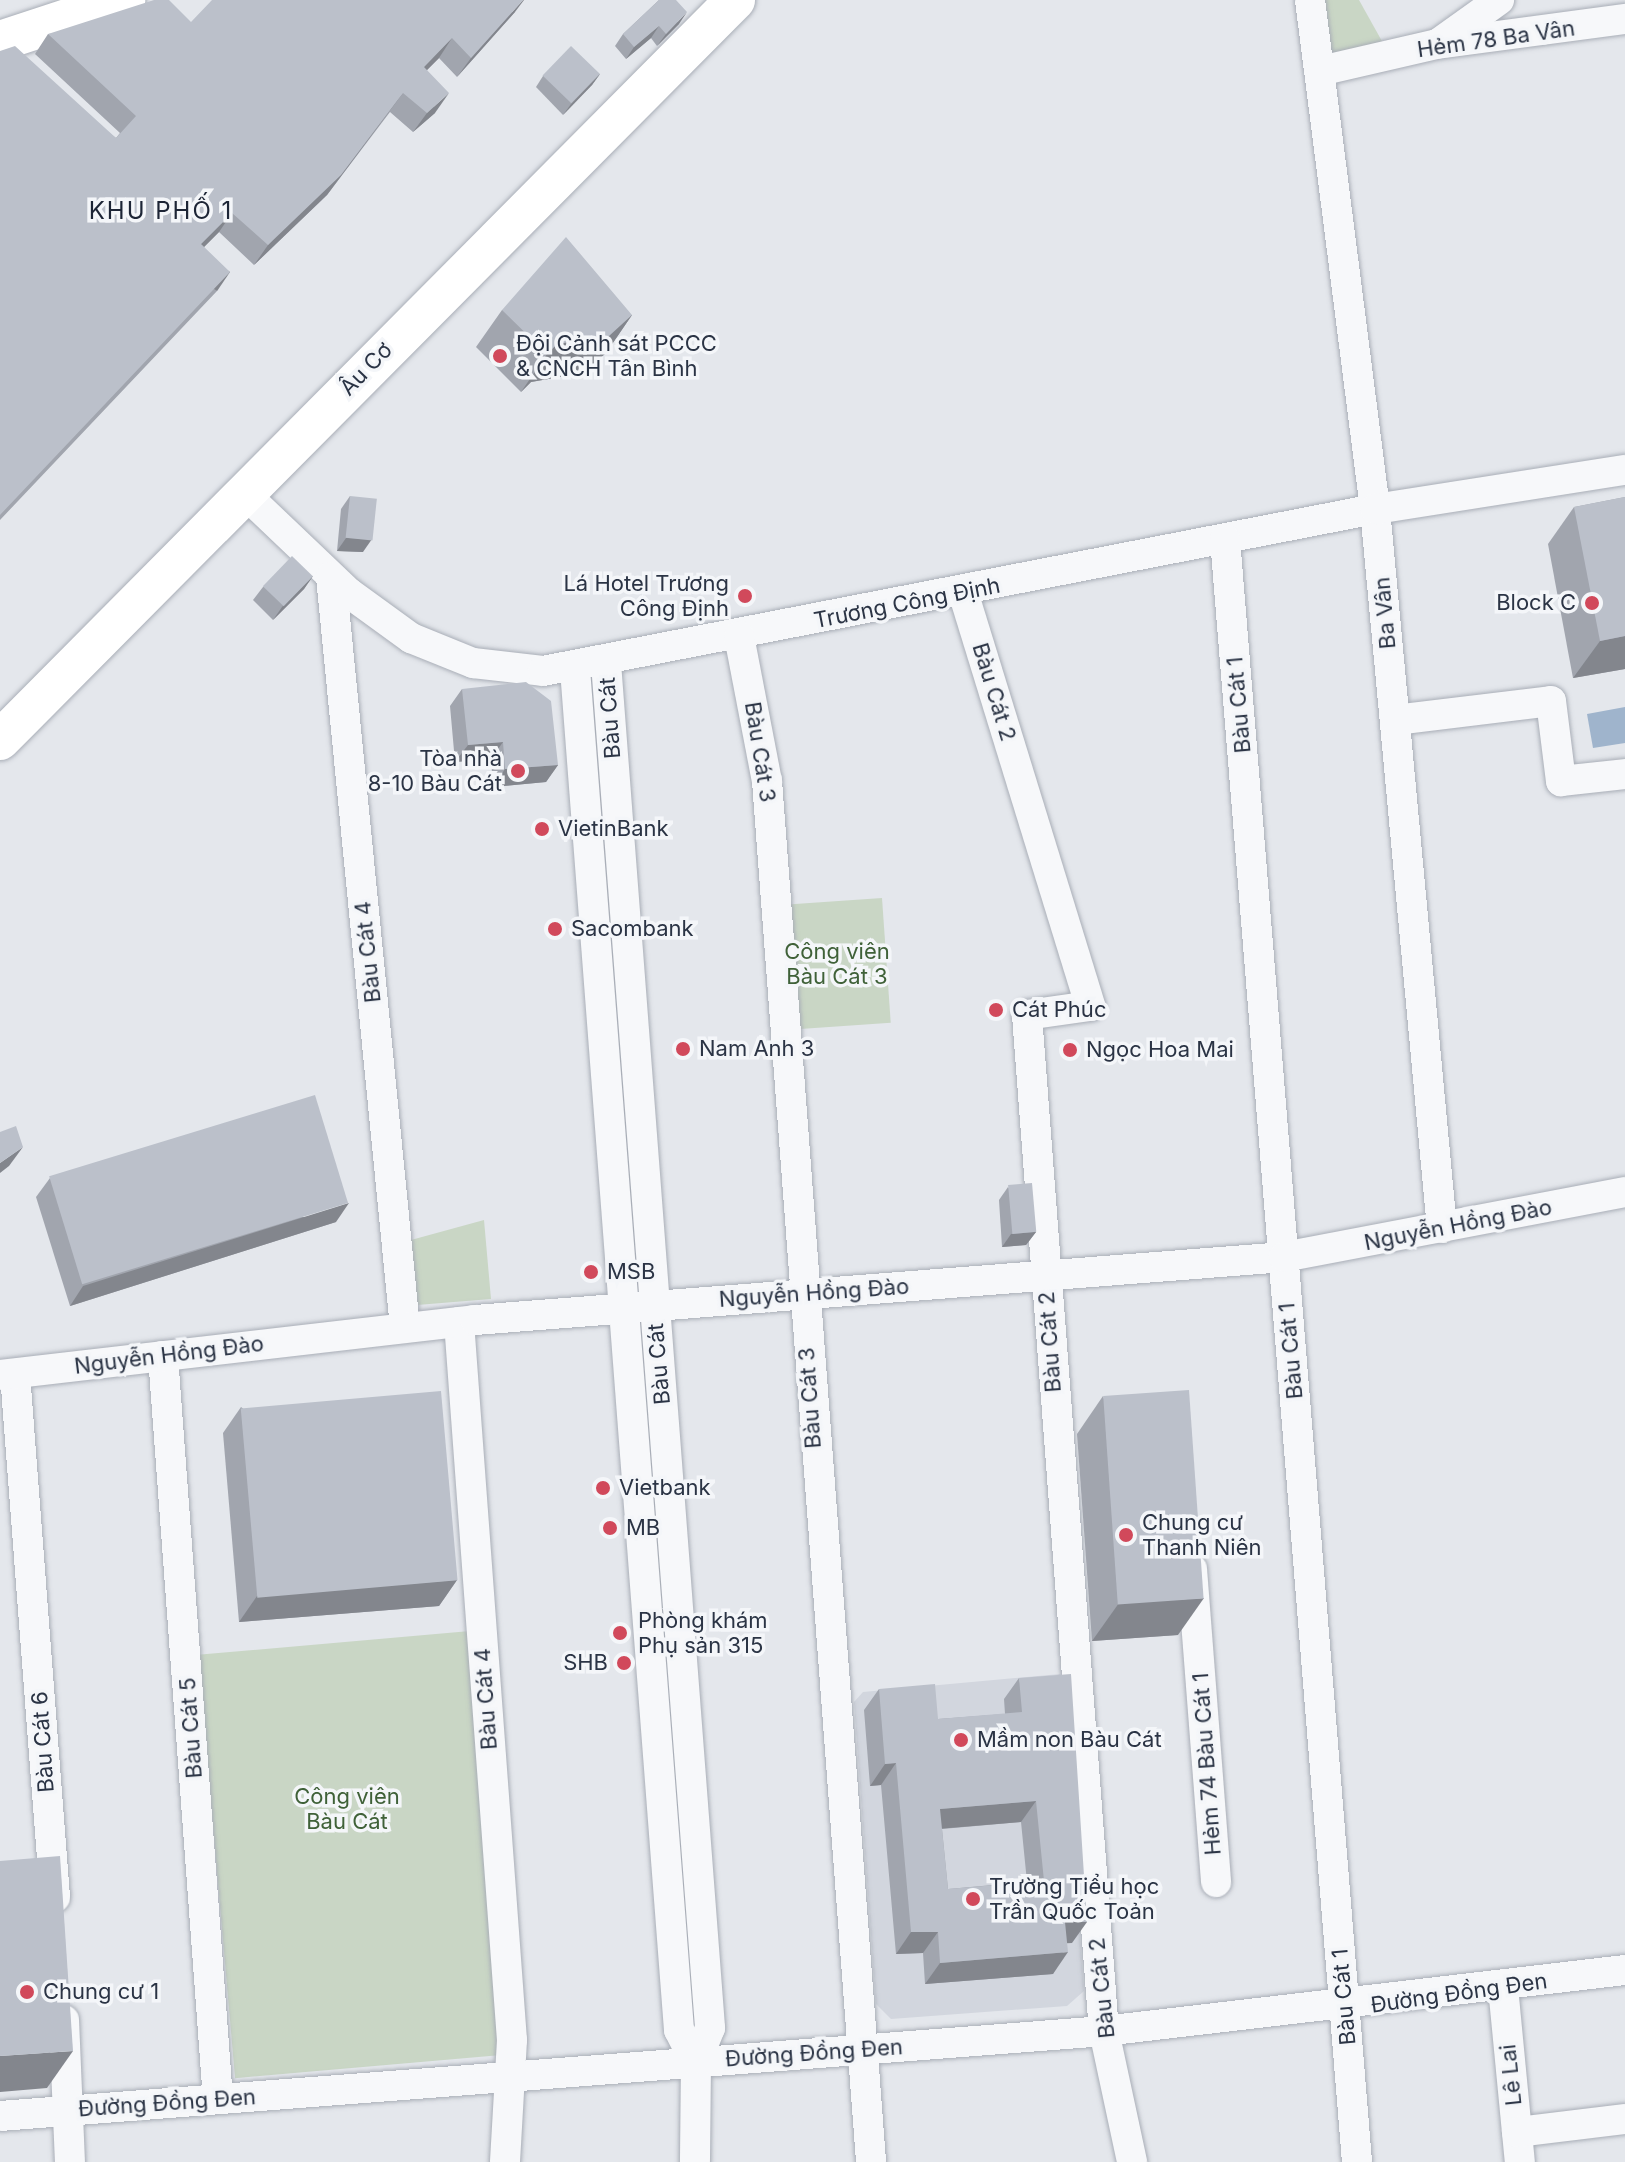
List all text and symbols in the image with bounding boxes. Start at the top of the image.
street label: Hẻm 78 Ba Vân [1415,15,1577,63]
district label: KHU PHỐ 1 [89,197,233,225]
place label: Đội Cảnh sát PCCC & CNCH Tân Bình [516,330,717,382]
street label: Âu Cơ [334,337,398,401]
marker: Đội Cảnh sát PCCC & CNCH Tân Bình [491,347,509,365]
place label: Lá Hotel Trương Công Định [563,570,729,622]
street label: Trương Công Định [812,572,1002,634]
street label: Ba Vân [1369,576,1401,650]
marker: Lá Hotel Trương Công Định [736,587,754,605]
place label: Block C [1496,590,1576,616]
marker: Block C [1583,594,1601,612]
street label: Bàu Cát 2 [967,640,1021,744]
street label: Bàu Cát 1 [1222,656,1256,754]
street label: Bàu Cát [594,676,626,760]
street label: Bàu Cát 3 [739,700,781,804]
place label: Tòa nhà 8-10 Bàu Cát [368,745,502,796]
marker: Tòa nhà 8-10 Bàu Cát [509,762,527,780]
place label: VietinBank [558,816,669,842]
marker: VietinBank [533,820,551,838]
street label: Bàu Cát 4 [350,900,386,1004]
place label: Sacombank [571,916,694,942]
marker: Sacombank [546,920,564,938]
park label: Công viên Bàu Cát 3 [784,938,890,990]
place label: Cát Phúc [1012,997,1106,1023]
marker: Cát Phúc [987,1001,1005,1019]
place label: Nam Anh 3 [699,1036,814,1062]
place label: Ngọc Hoa Mai [1086,1037,1234,1063]
marker: Nam Anh 3 [674,1040,692,1058]
marker: Ngọc Hoa Mai [1061,1041,1079,1059]
street label: Nguyễn Hồng Đào [1362,1194,1554,1256]
place label: MSB [607,1259,655,1285]
marker: MSB [582,1263,600,1281]
street label: Nguyễn Hồng Đào [718,1273,910,1313]
street label: Bàu Cát 2 [1033,1291,1067,1393]
street label: Bàu Cát 1 [1274,1302,1308,1400]
street label: Bàu Cát [642,1322,676,1406]
street label: Nguyễn Hồng Đào [73,1330,265,1380]
street label: Bàu Cát 3 [793,1347,827,1449]
place label: Vietbank [619,1475,711,1501]
marker: Vietbank [594,1479,612,1497]
place label: Chung cư Thanh Niên [1142,1509,1261,1560]
place label: MB [626,1515,660,1541]
marker: MB [601,1519,619,1537]
marker: Chung cư Thanh Niên [1117,1526,1135,1544]
place label: Phòng khám Phụ sản 315 [638,1607,768,1658]
marker: Phòng khám Phụ sản 315 [609,1622,631,1644]
street label: Bàu Cát 4 [469,1647,503,1751]
place label: SHB [563,1650,608,1676]
marker: SHB [615,1654,633,1672]
street label: Hẻm 74 Bàu Cát 1 [1187,1672,1227,1856]
street label: Bàu Cát 5 [174,1677,208,1779]
street label: Bàu Cát 6 [26,1691,60,1793]
place label: Mầm non Bàu Cát [977,1727,1162,1753]
marker: Mầm non Bàu Cát [952,1731,970,1749]
park label: Công viên Bàu Cát [294,1783,400,1834]
place label: Trường Tiểu học Trần Quốc Toản [989,1873,1159,1924]
marker: Trường Tiểu học Trần Quốc Toản [964,1890,982,1908]
street label: Bàu Cát 2 [1084,1936,1120,2040]
street label: Bàu Cát 1 [1327,1948,1361,2046]
street label: Đường Đồng Đen [1369,1968,1549,2018]
place label: Chung cư 1 [43,1979,159,2005]
marker: Chung cư 1 [18,1983,36,2001]
street label: Đường Đồng Đen [724,2034,904,2072]
street label: Lê Lai [1495,2043,1527,2107]
street label: Đường Đồng Đen [77,2084,257,2122]

